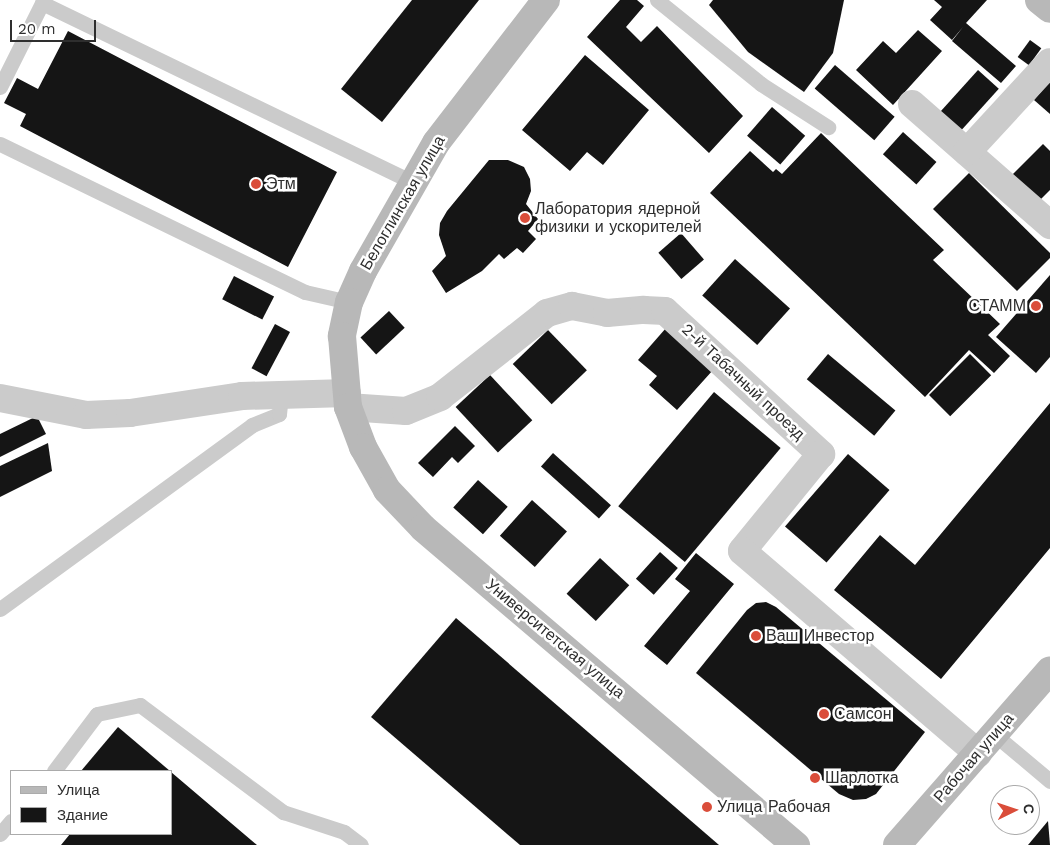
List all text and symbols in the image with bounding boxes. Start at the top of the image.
scale bar [12,10,99,42]
text: 20 m [18,20,56,38]
street label: Белоглинская улица [357,132,449,274]
place label: Этм [266,174,296,194]
marker: Этм [250,178,262,190]
place label: Лаборатория ядерной физики и ускорителей [535,199,702,237]
marker: Лаборатория ядерной физики и ускорителей [519,212,531,224]
place label: СТАММ [968,296,1026,316]
marker: СТАММ [1030,300,1042,312]
street label: 2-й Табачный проезд [677,320,809,444]
street label: Университетская улица [482,575,628,703]
place label: Ваш Инвестор [766,626,874,646]
marker: Ваш Инвестор [750,630,762,642]
place label: Самсон [834,704,892,724]
marker: Самсон [818,708,830,720]
street label: Рабочая улица [930,709,1018,807]
place label: Шарлотка [825,768,899,788]
legend [10,770,172,835]
marker: Шарлотка [809,772,821,784]
text: Улица [57,781,100,799]
north arrow [990,785,1040,835]
place label: Улица Рабочая [717,797,831,817]
marker: Улица Рабочая [701,801,713,813]
text: С [1021,803,1037,815]
text: Здание [57,806,108,824]

